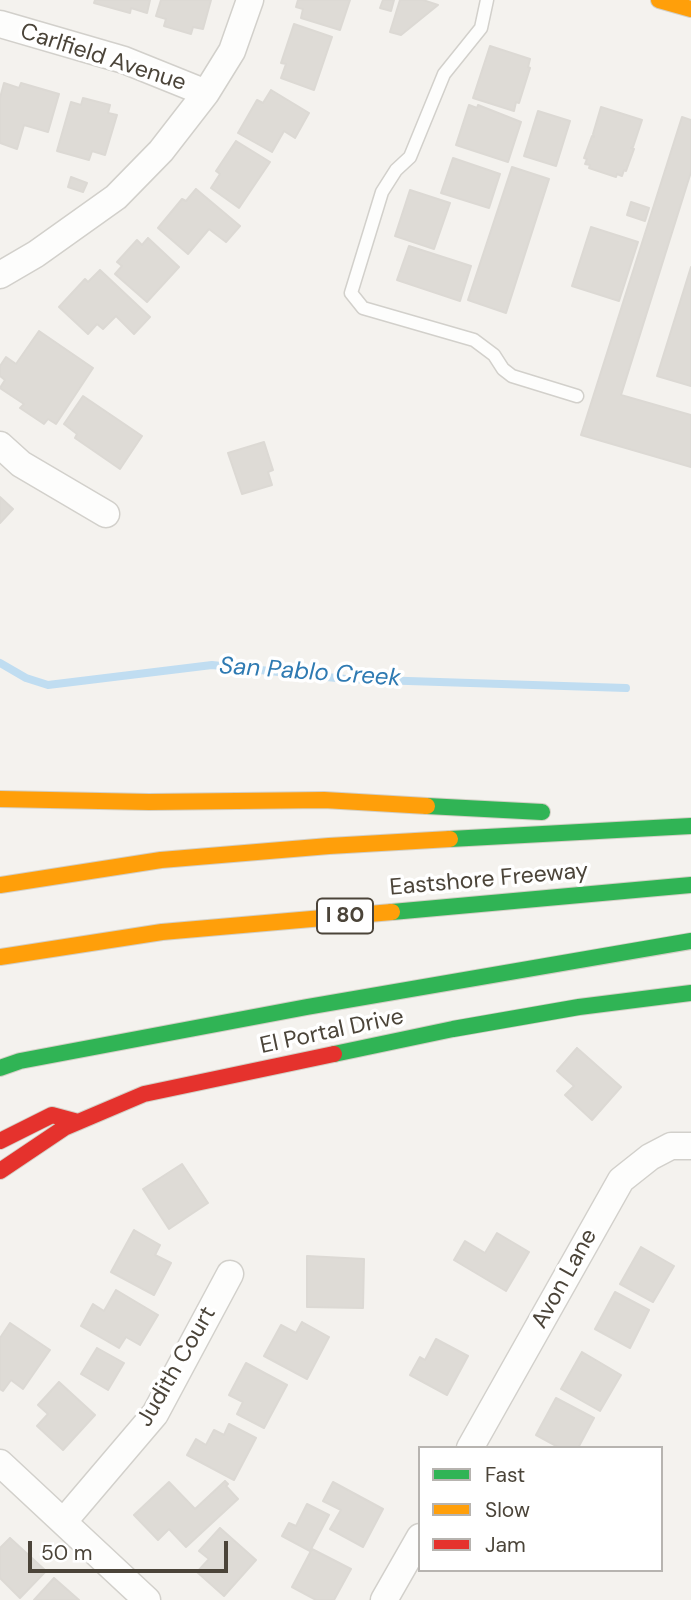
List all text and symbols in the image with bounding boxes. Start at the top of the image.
street label: Carlfield Avenue [17,18,189,98]
water label: San Pablo Creek [218,652,402,694]
street label: Eastshore Freeway [388,858,590,902]
road number: I 80 [317,898,373,934]
street label: El Portal Drive [258,1003,406,1061]
street label: Avon Lane [526,1224,604,1334]
street label: Judith Court [132,1302,222,1432]
legend [418,1446,663,1572]
text: Fast [485,1461,525,1489]
text: Slow [485,1496,530,1524]
scale bar [32,1526,231,1570]
text: Jam [485,1531,526,1559]
text: 50 m [41,1539,92,1567]

